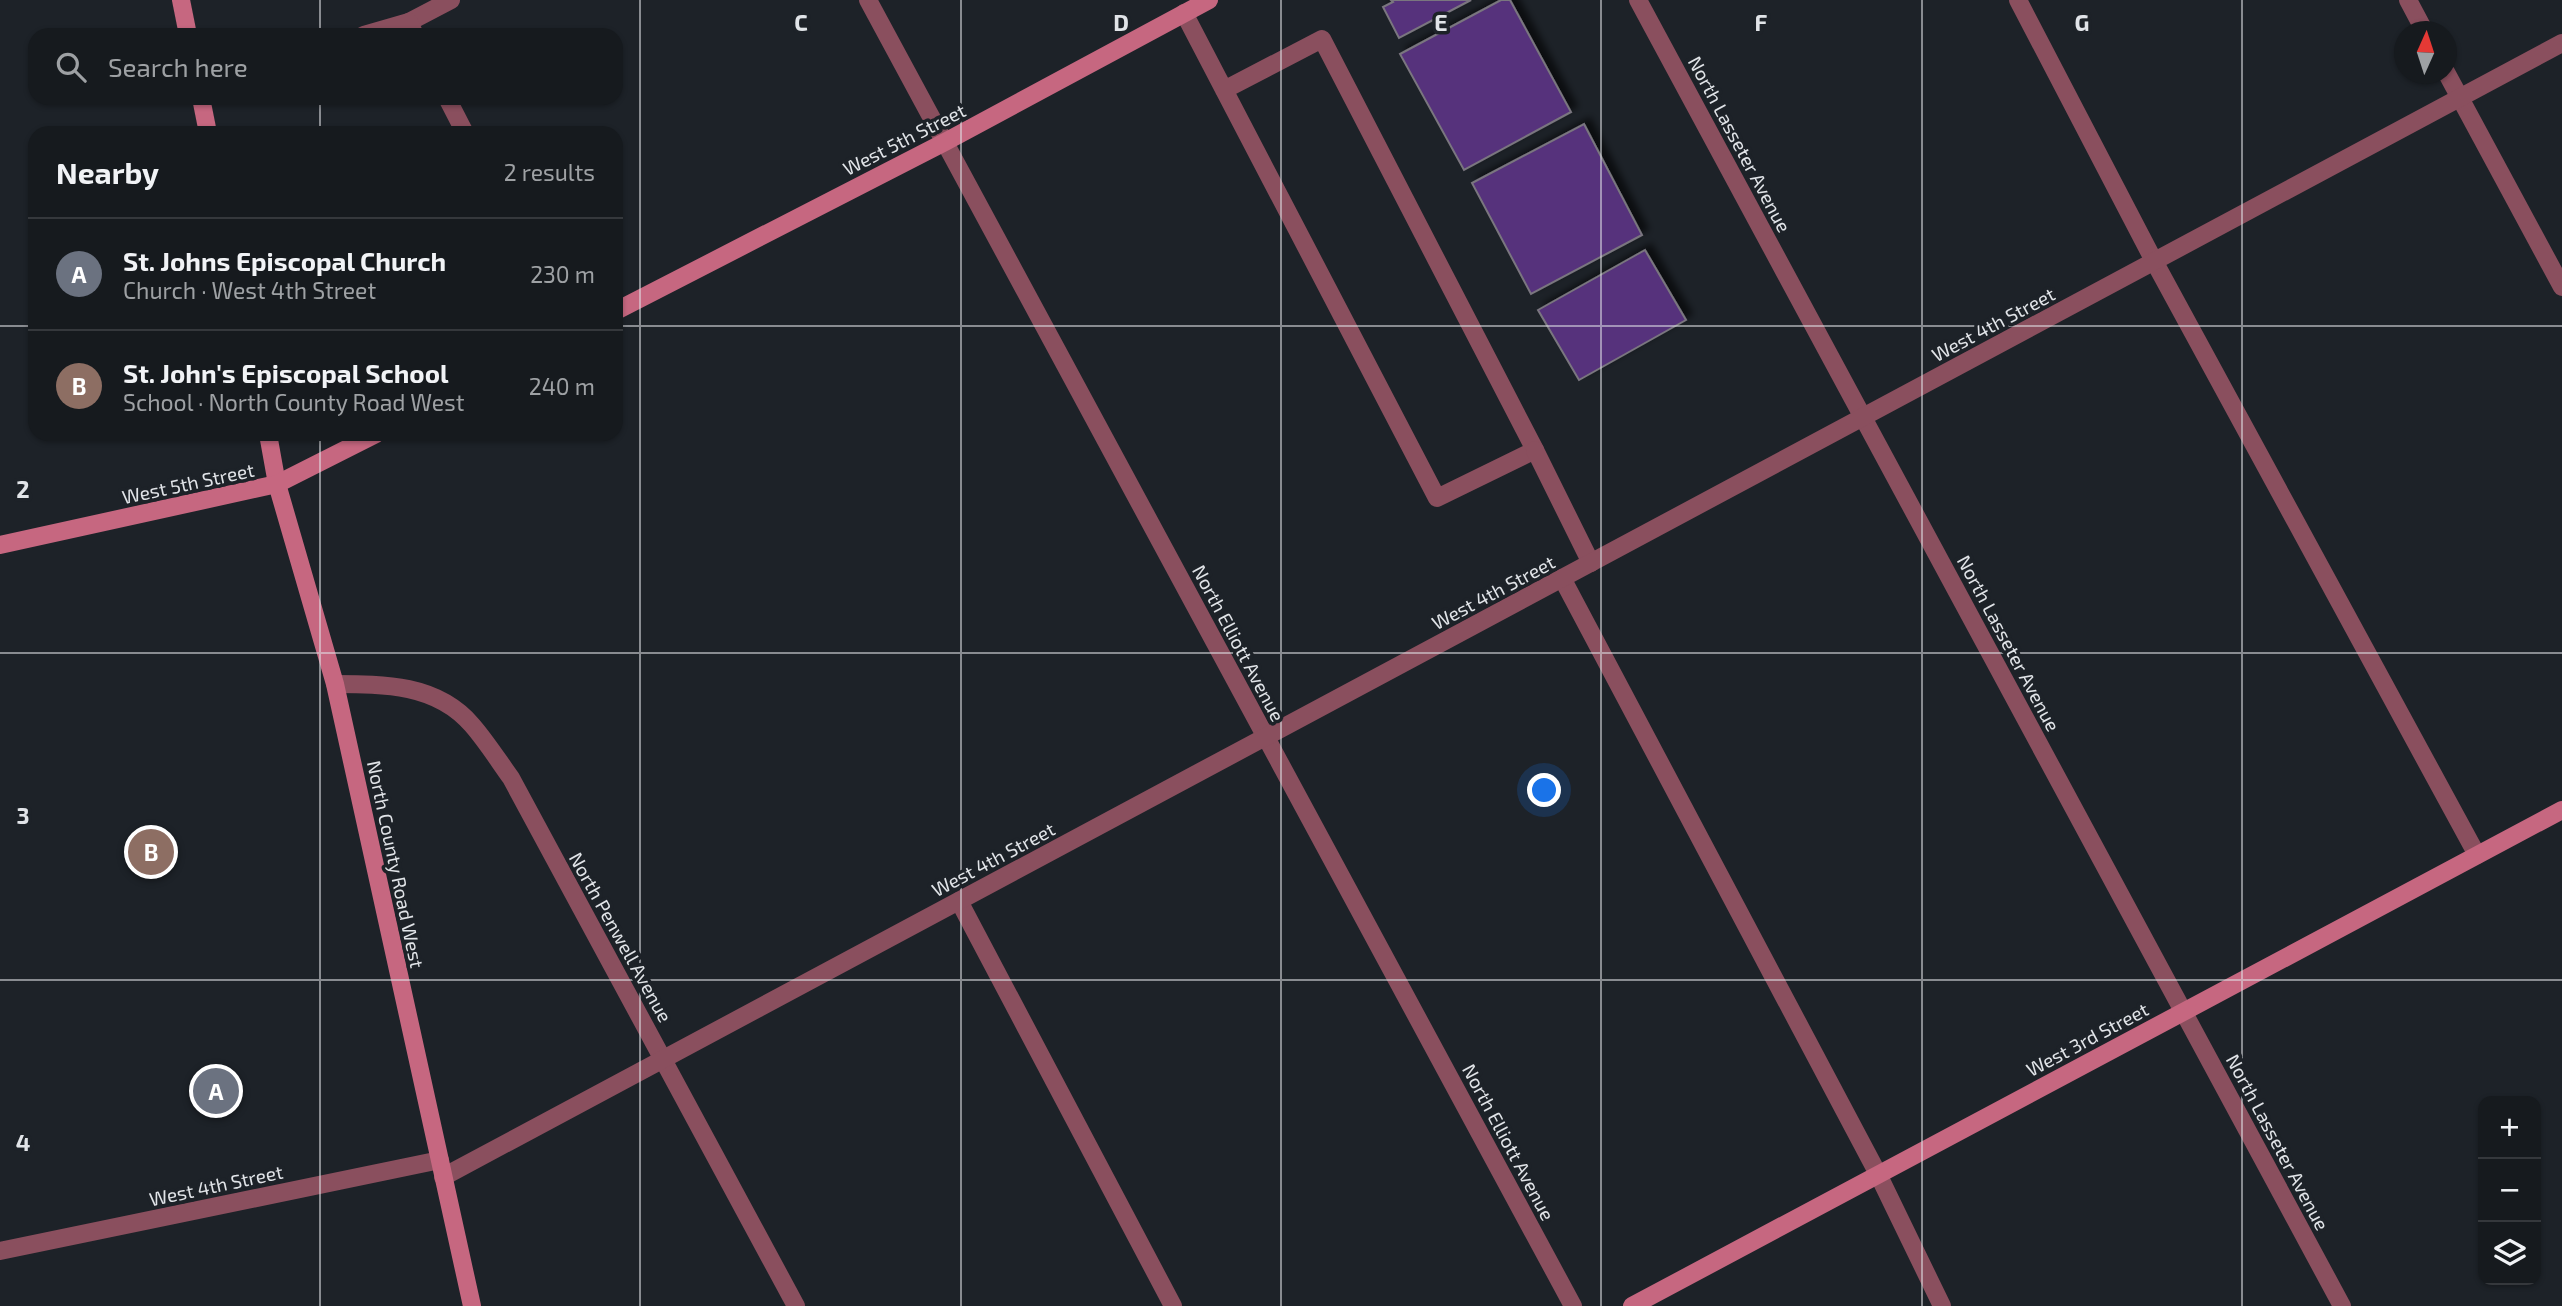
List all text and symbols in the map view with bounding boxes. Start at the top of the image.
text: C [794,8,808,36]
text: D [1113,8,1129,36]
text: E [1434,8,1448,36]
text: F [1755,8,1768,36]
text: G [2075,8,2089,36]
north arrow [2394,21,2457,84]
search box [28,28,623,105]
icon: search [52,48,90,86]
text: Search here [108,51,248,82]
street label: North Lasseter Avenue [1684,52,1796,236]
street label: West 5th Street [839,98,969,180]
text: Nearby [56,154,159,190]
text: 2 results [504,158,595,186]
text: St. Johns Episcopal Church [123,245,446,276]
text: A [71,260,87,288]
text: 230 m [530,260,595,288]
text: Church · West 4th Street [123,276,376,304]
street label: West 4th Street [1928,282,2058,366]
text: St. John's Episcopal School [123,357,449,388]
text: B [72,372,86,400]
text: 240 m [529,372,595,400]
text: School · North County Road West [123,388,465,416]
street label: West 5th Street [120,458,256,508]
text: 2 [16,475,30,503]
street label: West 4th Street [1428,550,1558,634]
street label: North Lasseter Avenue [1953,551,2065,735]
street label: North Elliott Avenue [1188,561,1290,725]
street label: North County Road West [363,758,429,970]
your location [1527,773,1561,807]
text: 3 [16,801,30,829]
street label: West 4th Street [928,817,1058,901]
pin: B [128,826,174,878]
street label: North Penwell Avenue [565,848,677,1026]
street label: West 3rd Street [2022,997,2152,1081]
street label: North Lasseter Avenue [2222,1050,2334,1234]
street label: North Elliott Avenue [1458,1060,1560,1224]
pin: A [193,1065,239,1117]
map controls [2478,1096,2541,1285]
button: + [2478,1096,2541,1159]
text: 4 [16,1128,30,1156]
button: − [2478,1159,2541,1222]
street label: West 4th Street [147,1160,285,1210]
button: layers [2478,1222,2541,1285]

